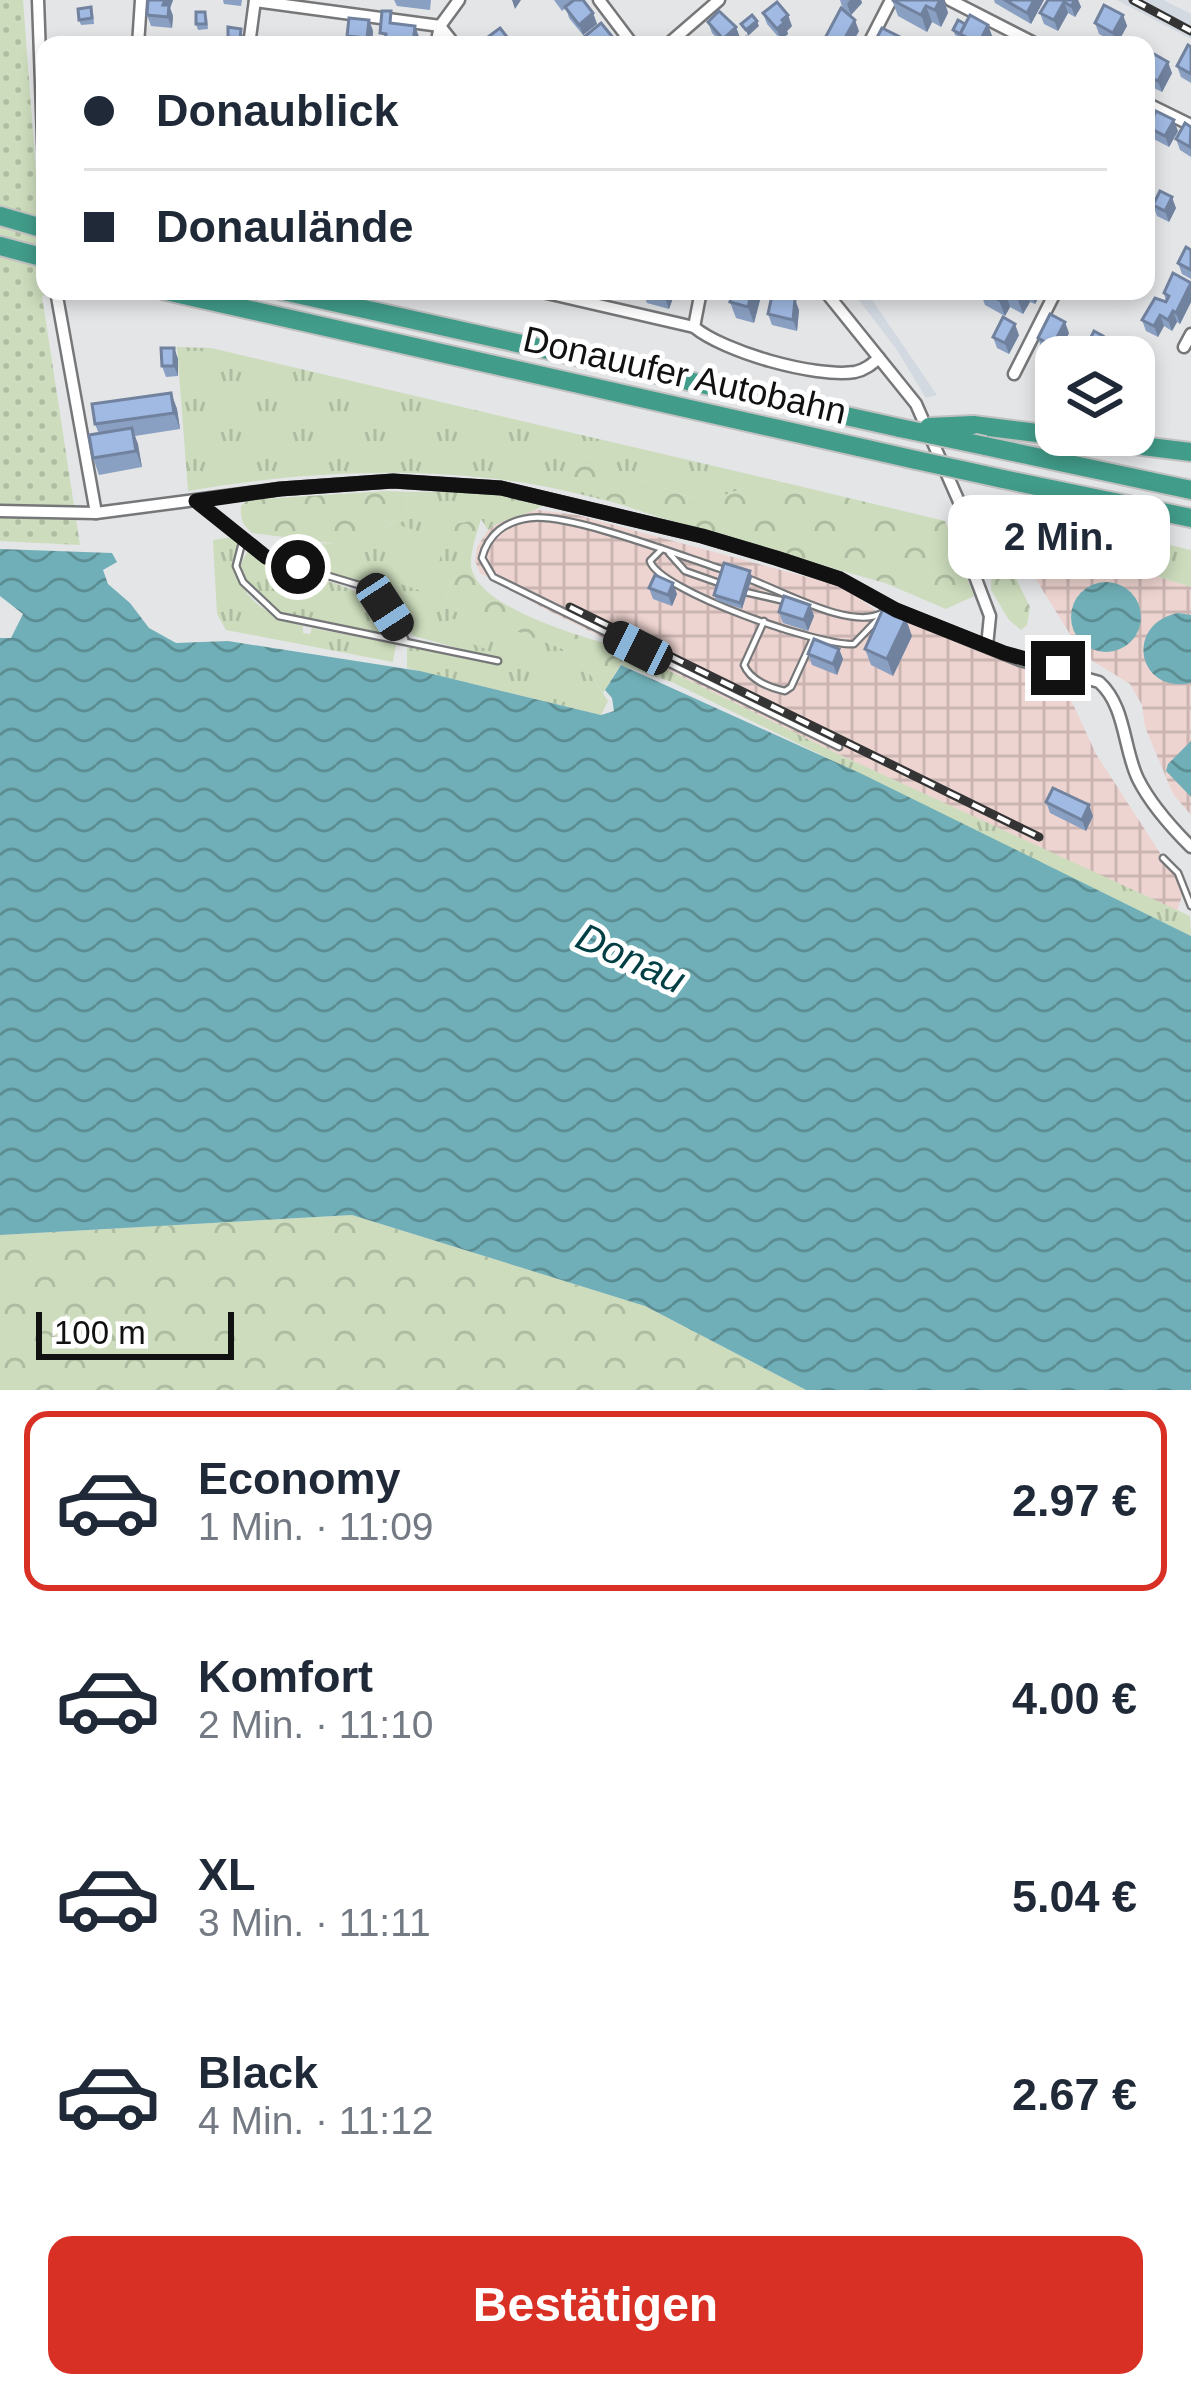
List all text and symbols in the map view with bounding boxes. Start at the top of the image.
text: Donaublick [156,85,399,136]
text: Donaulände [156,201,414,252]
street label: Donauufer Autobahn [519,318,851,432]
map controls [1035,336,1155,456]
button: layers [1035,336,1155,456]
callout: 2 Min. [947,494,1169,578]
text: 2 Min. [1004,515,1114,558]
route start [271,540,325,594]
car [350,567,420,647]
car [598,616,678,680]
route end [1031,641,1085,695]
water label: Donau [570,914,692,1002]
scale bar [36,1306,234,1359]
text: 100 m [54,1314,146,1351]
icon: car [54,1447,162,1555]
text: Economy [198,1453,401,1504]
text: 2.97 € [1012,1475,1137,1526]
text: 1 Min. · 11:09 [198,1505,434,1548]
icon: car [54,1645,162,1753]
text: Komfort [198,1651,373,1702]
text: 4.00 € [1012,1673,1137,1724]
text: 2 Min. · 11:10 [198,1703,434,1746]
icon: car [54,1843,162,1951]
text: XL [198,1849,256,1900]
text: 5.04 € [1012,1871,1137,1922]
text: 3 Min. · 11:11 [198,1901,431,1944]
icon: car [54,2041,162,2149]
text: Black [198,2047,318,2098]
text: 2.67 € [1012,2069,1137,2120]
text: 4 Min. · 11:12 [198,2099,434,2142]
button: Bestätigen [48,2236,1143,2374]

